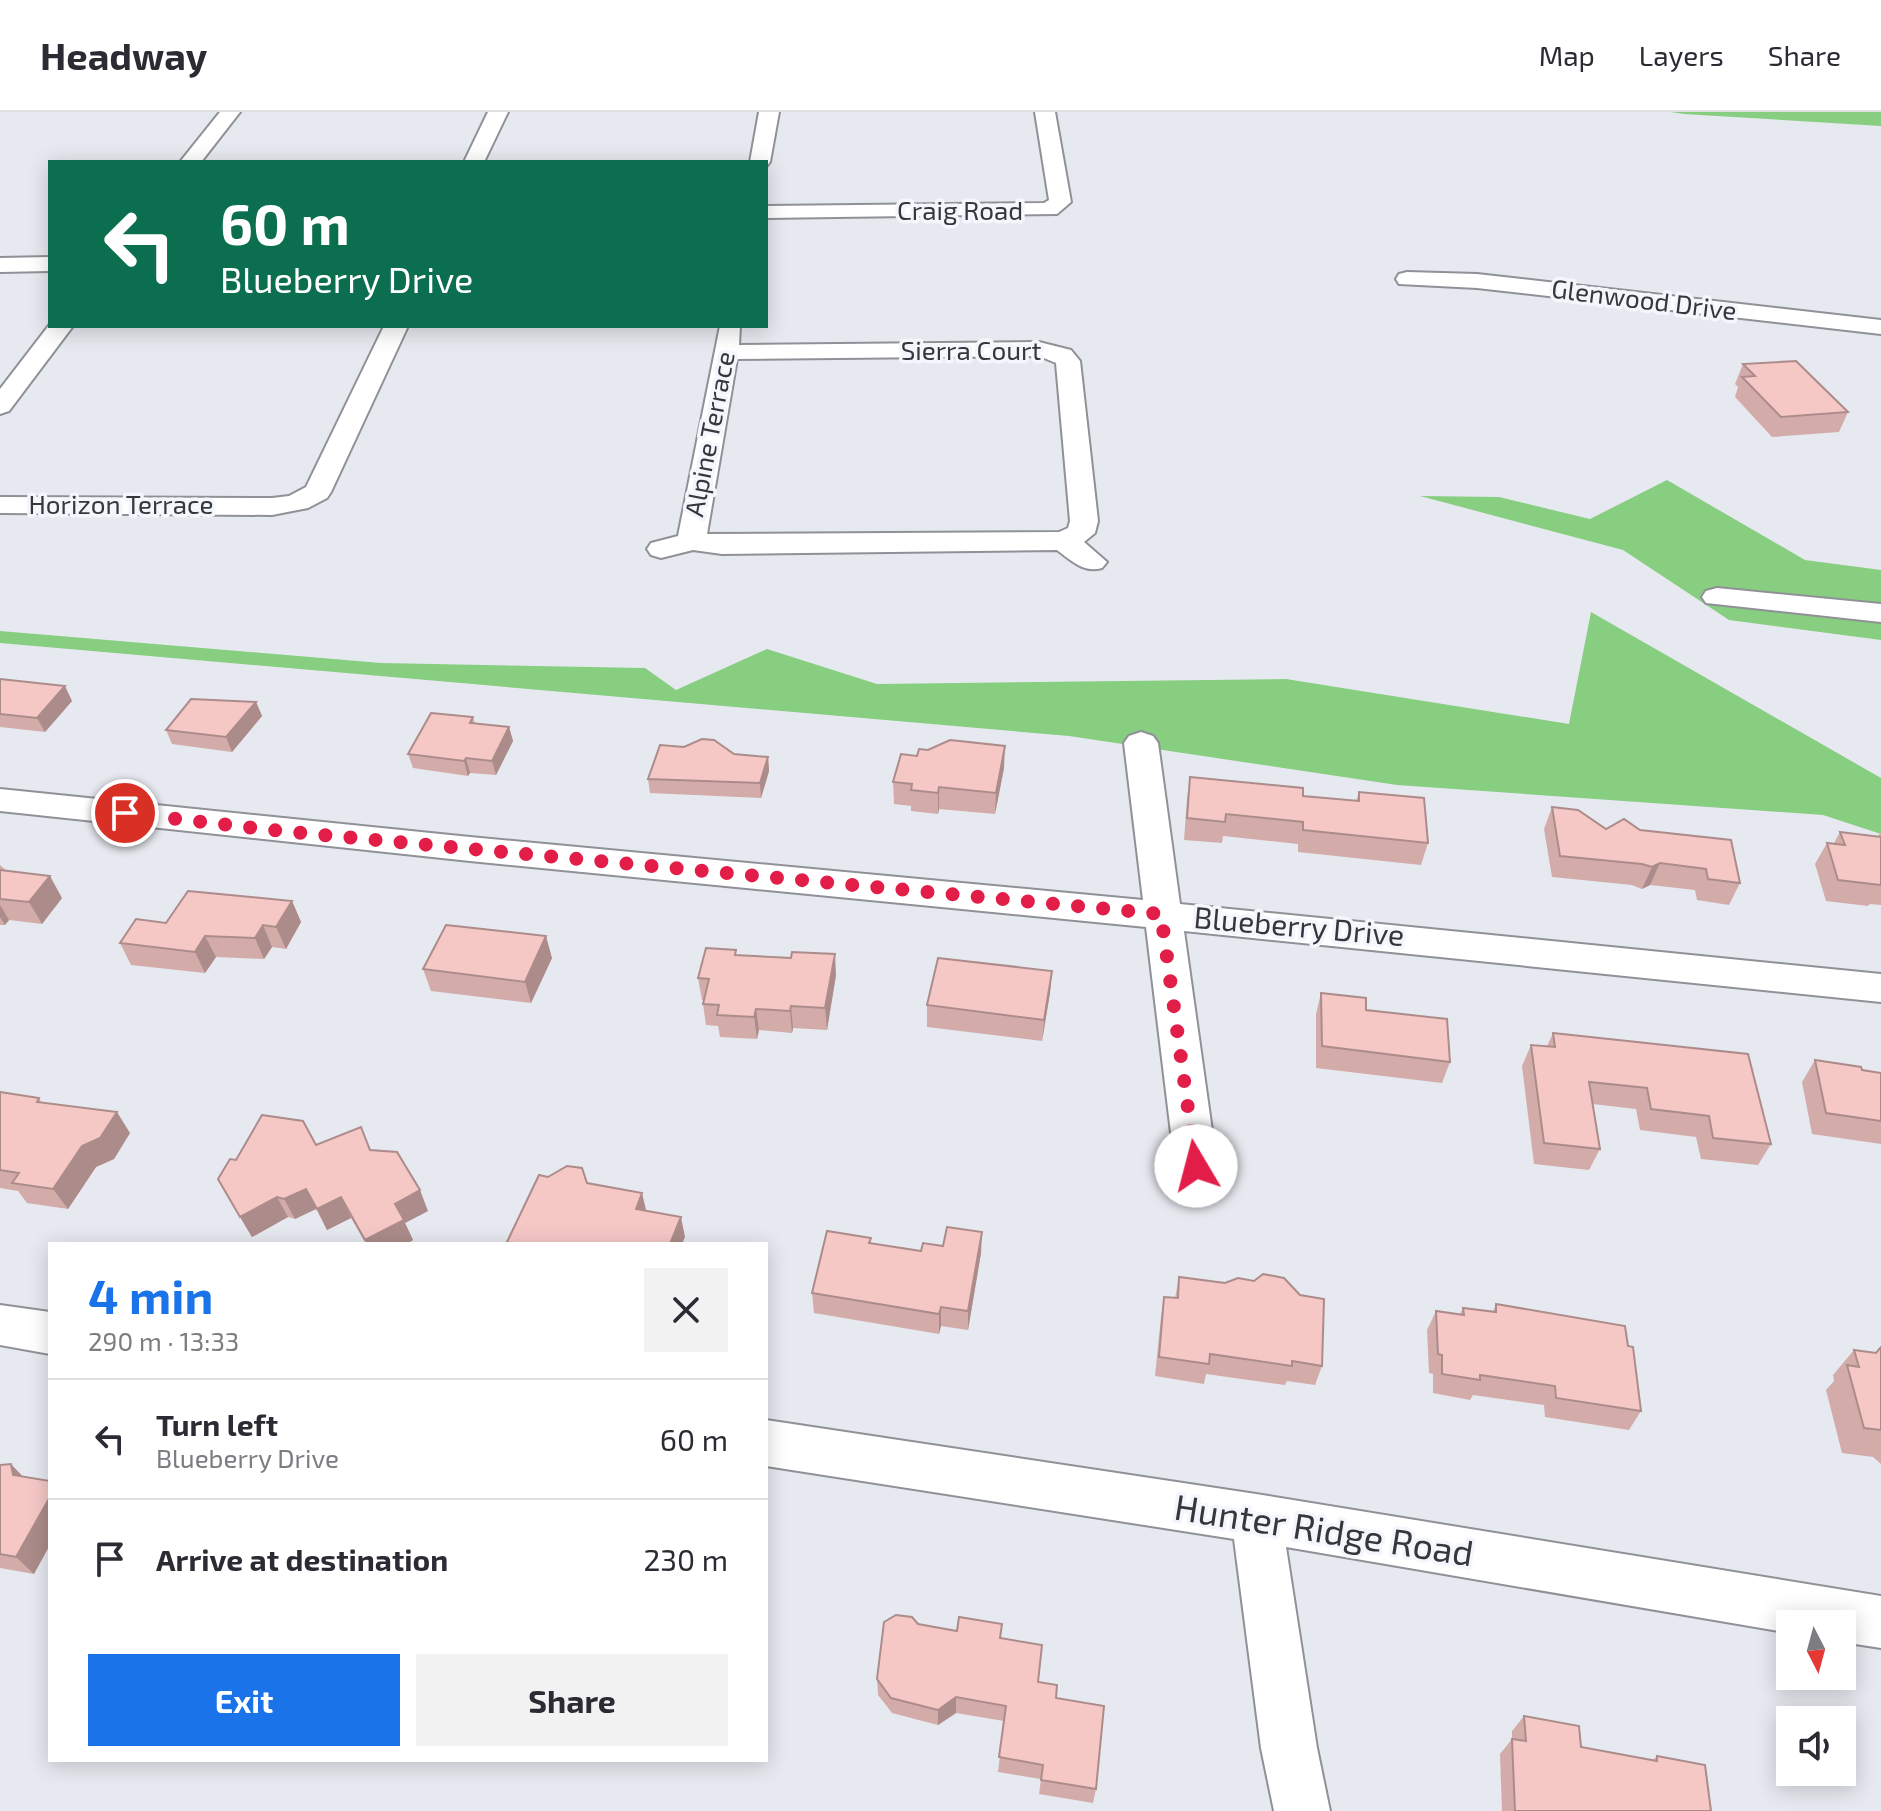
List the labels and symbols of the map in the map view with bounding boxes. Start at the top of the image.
street label: Craig Road [897,194,1023,225]
street label: Glenwood Drive [1550,272,1739,325]
street label: Sierra Court [901,334,1041,365]
street label: Alpine Terrace [677,349,740,519]
street label: Horizon Terrace [28,488,214,519]
pin [91,779,159,847]
street label: Blueberry Drive [1192,898,1406,952]
position arrow [1154,1124,1238,1208]
street label: Hunter Ridge Road [1172,1484,1477,1573]
north arrow [1776,1610,1856,1690]

